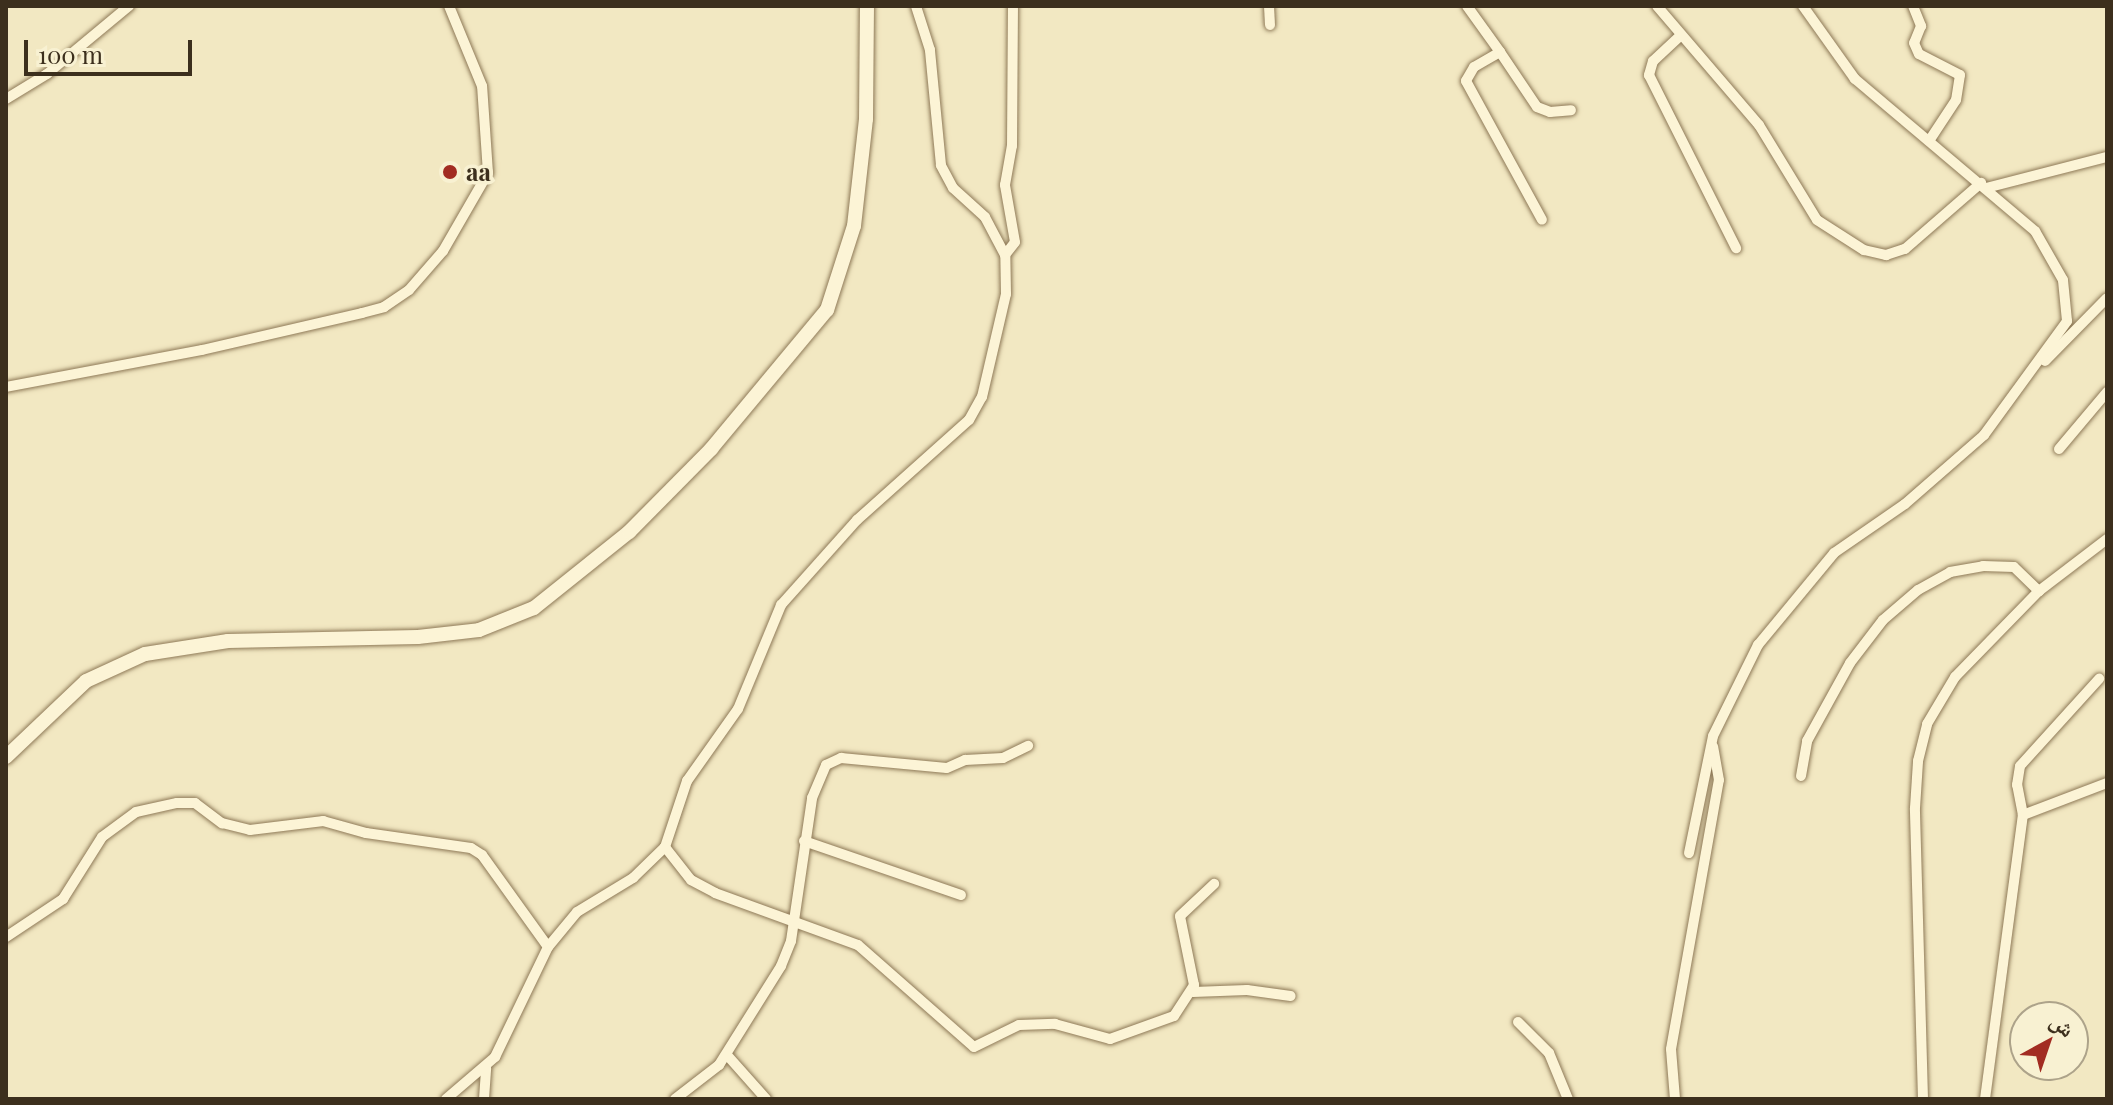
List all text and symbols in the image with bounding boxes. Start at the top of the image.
scale bar [28,24,196,74]
text: 100 m [38,38,103,70]
place label: aa [466,158,491,186]
marker: aa [441,163,459,181]
north arrow [2009,1001,2089,1081]
text: ش [2045,1005,2082,1043]

